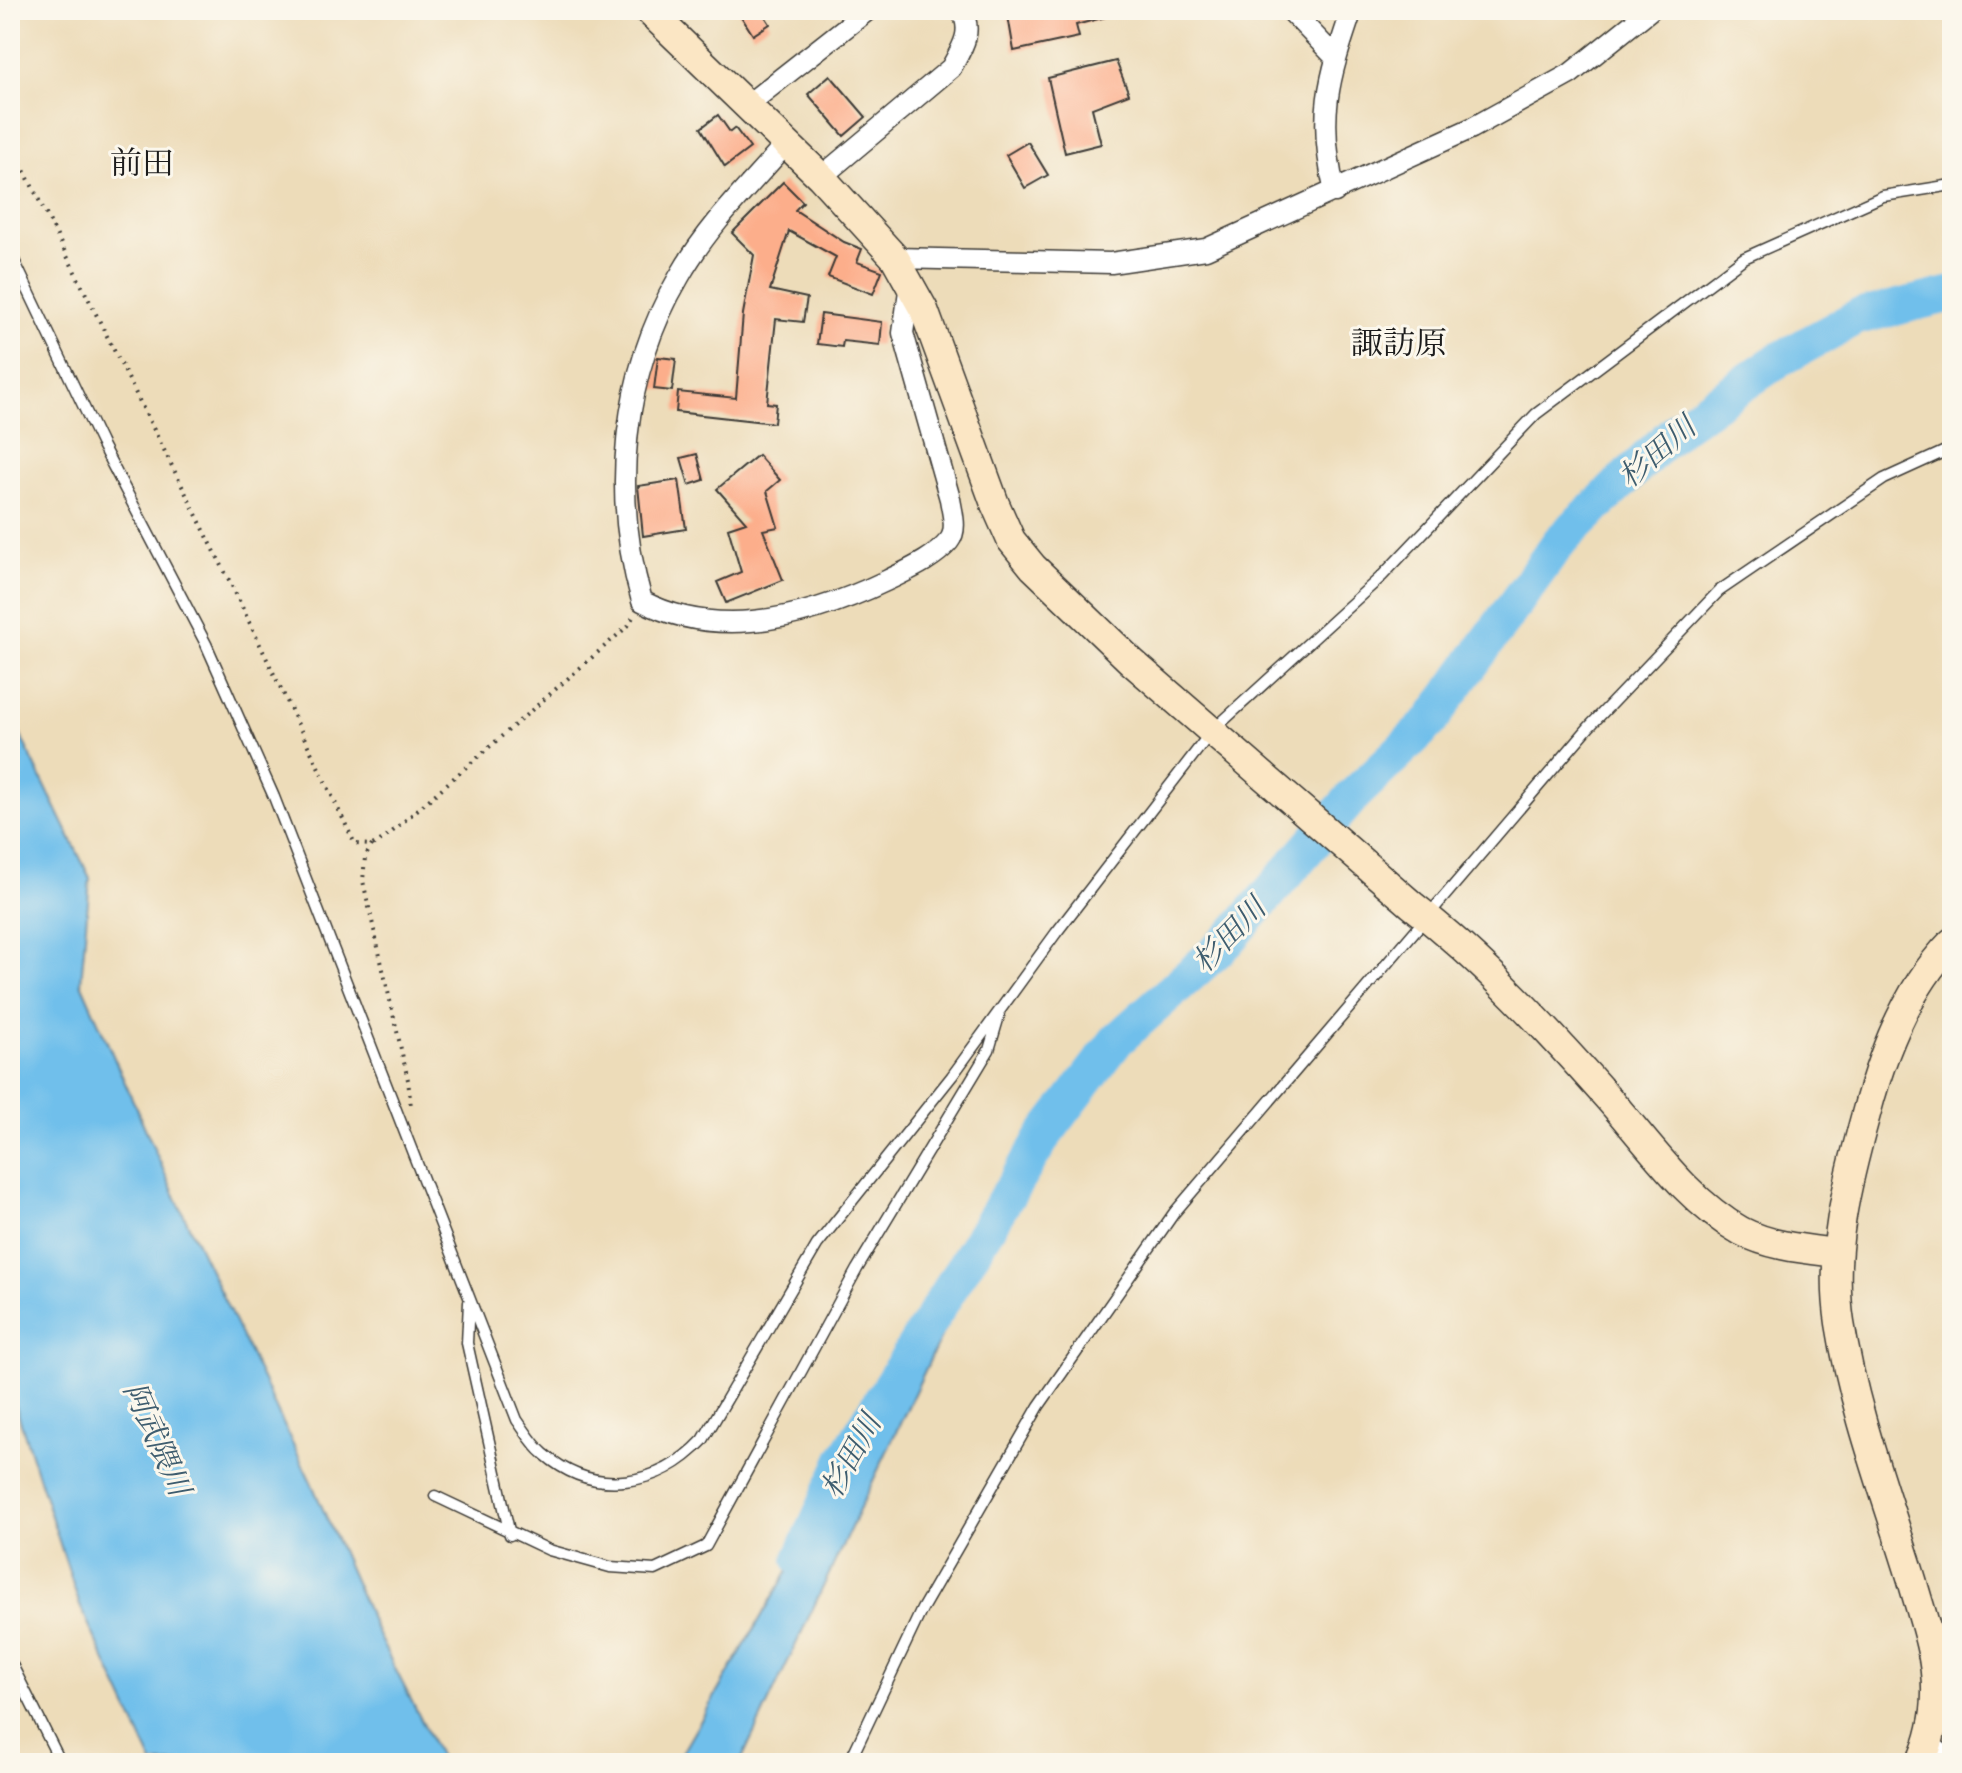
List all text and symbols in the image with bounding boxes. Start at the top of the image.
district label: 前田 [110,142,174,186]
district label: 諏訪原 [1351,322,1447,366]
water label: 杉田川 [1610,405,1707,497]
water label: 杉田川 [1183,887,1277,982]
water label: 阿武隈川 [113,1376,201,1505]
water label: 杉田川 [812,1404,893,1506]

